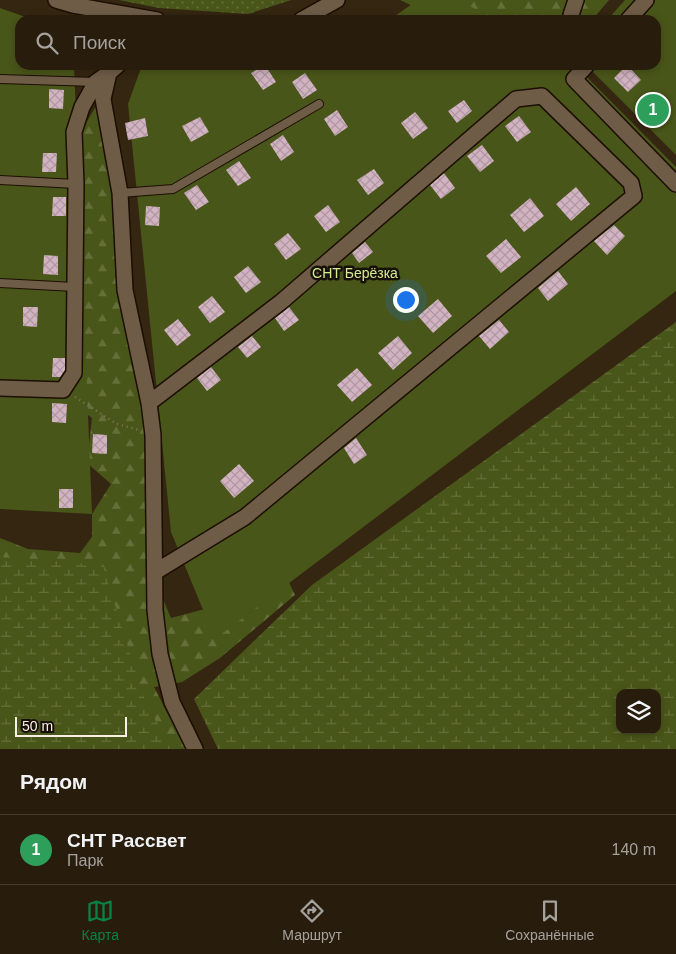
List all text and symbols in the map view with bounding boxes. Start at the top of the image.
search box [15,15,661,70]
icon: search [33,29,61,57]
text: Поиск [73,32,126,53]
pin: 1 [637,91,669,129]
park label: СНТ Берёзка [312,265,398,281]
your location [393,287,419,313]
map controls [616,689,661,734]
button: layers [616,689,661,734]
scale bar [15,714,128,737]
text: 50 m [22,718,53,734]
text: Рядом [20,770,87,793]
text: СНТ Рассвет [67,830,187,851]
text: 1 [32,841,40,858]
text: 140 m [612,841,656,858]
text: Парк [67,852,103,869]
tab: Карта [82,897,119,943]
tab: Маршрут [282,897,342,943]
tab: Сохранённые [505,897,594,943]

